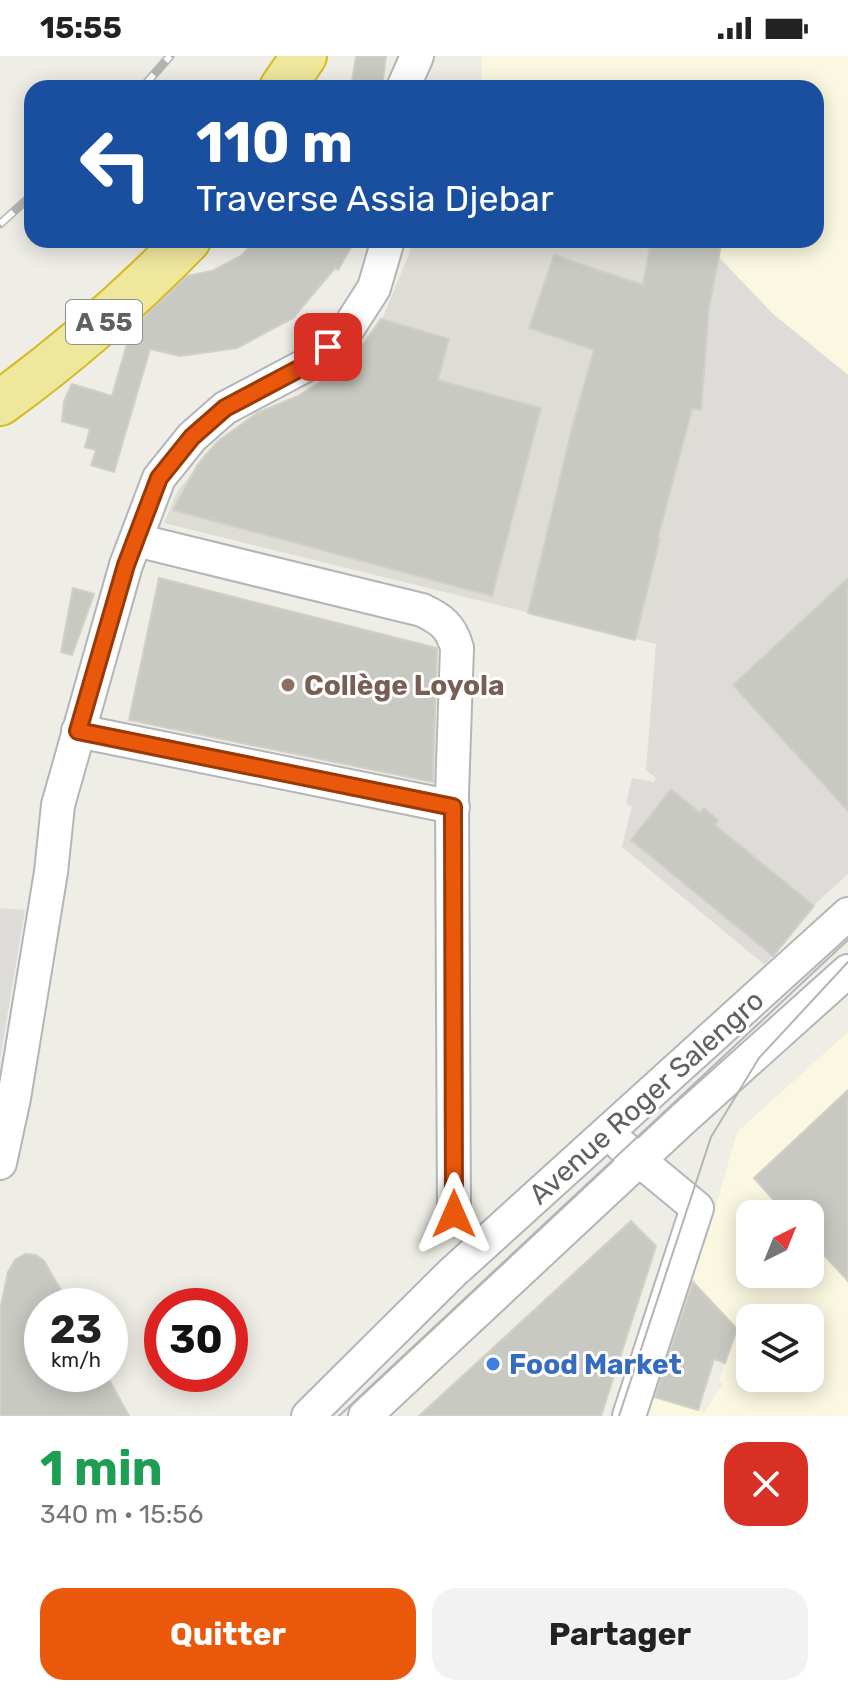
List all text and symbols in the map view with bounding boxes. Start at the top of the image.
text: 15:55 [40,10,122,46]
text: 110 m [196,110,353,176]
icon: left [64,112,168,216]
text: Traverse Assia Djebar [196,177,554,220]
road number: A 55 [66,300,142,344]
pin [294,313,362,381]
icon: arrive [306,325,350,369]
place label: Collège Loyola [304,669,505,702]
marker: Collège Loyola [279,676,297,694]
street label: Avenue Roger Salengro [522,983,770,1211]
position arrow [412,1172,496,1256]
north arrow [736,1200,824,1288]
map controls [736,1200,824,1392]
speed limit sign: 30 [144,1288,248,1392]
button: layers [736,1304,824,1392]
text: 23 [50,1306,102,1353]
text: km/h [51,1348,101,1372]
place label: Food Market [509,1348,682,1381]
marker: Food Market [484,1355,502,1373]
text: 1 min [40,1440,163,1497]
button: close [724,1442,808,1526]
text: 340 m · 15:56 [40,1499,203,1530]
button: Quitter [40,1588,416,1680]
button: Partager [432,1588,808,1680]

